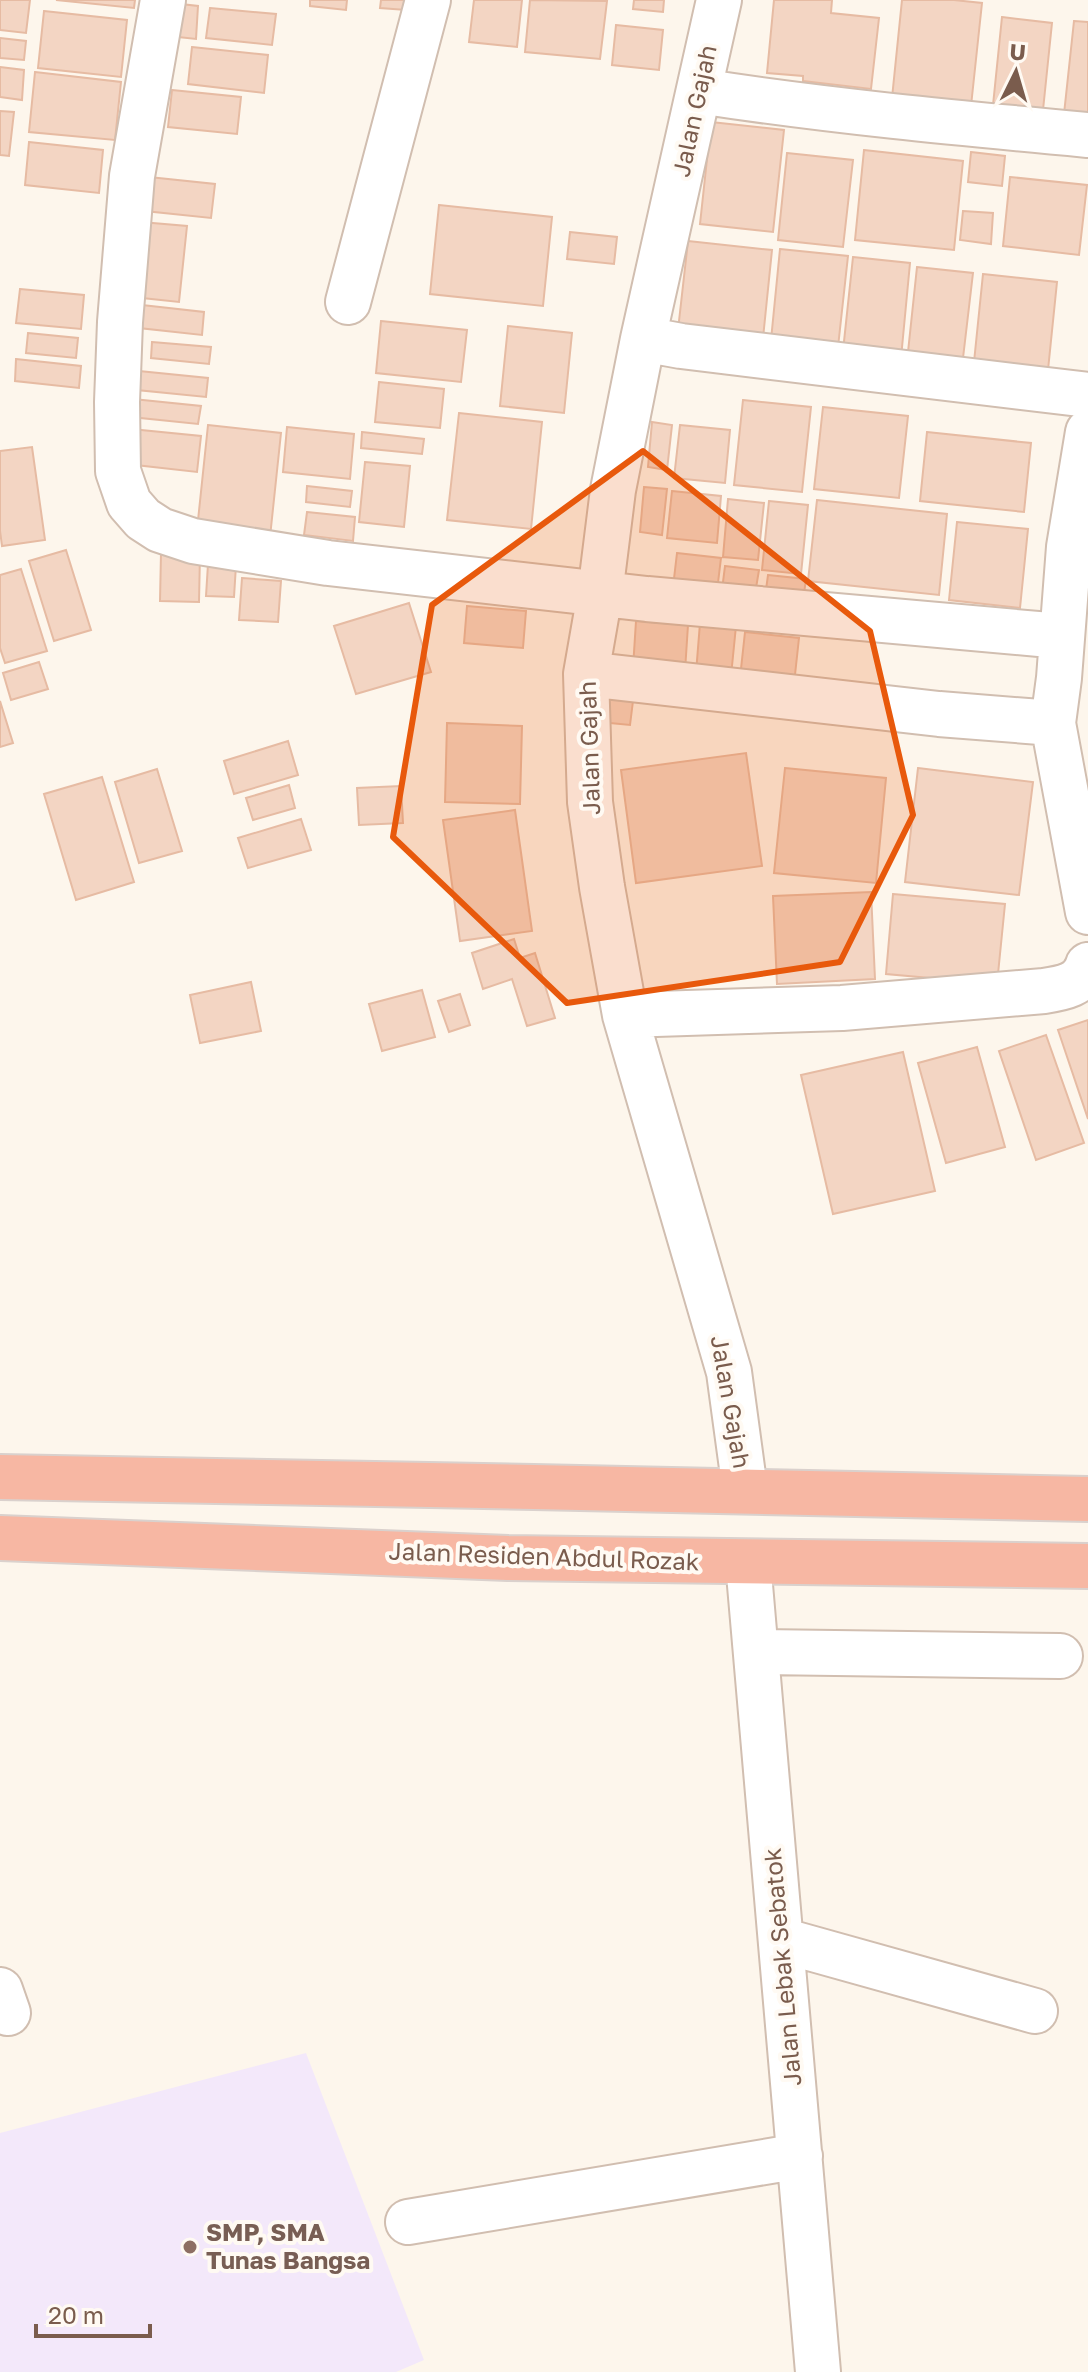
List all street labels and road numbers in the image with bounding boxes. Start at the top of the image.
street label: Jalan Gajah [665,42,722,179]
street label: Jalan Gajah [572,681,605,816]
street label: Jalan Gajah [706,1333,757,1470]
street label: Jalan Residen Abdul Rozak [388,1536,700,1575]
street label: Jalan Lebak Sebatok [757,1847,806,2087]

